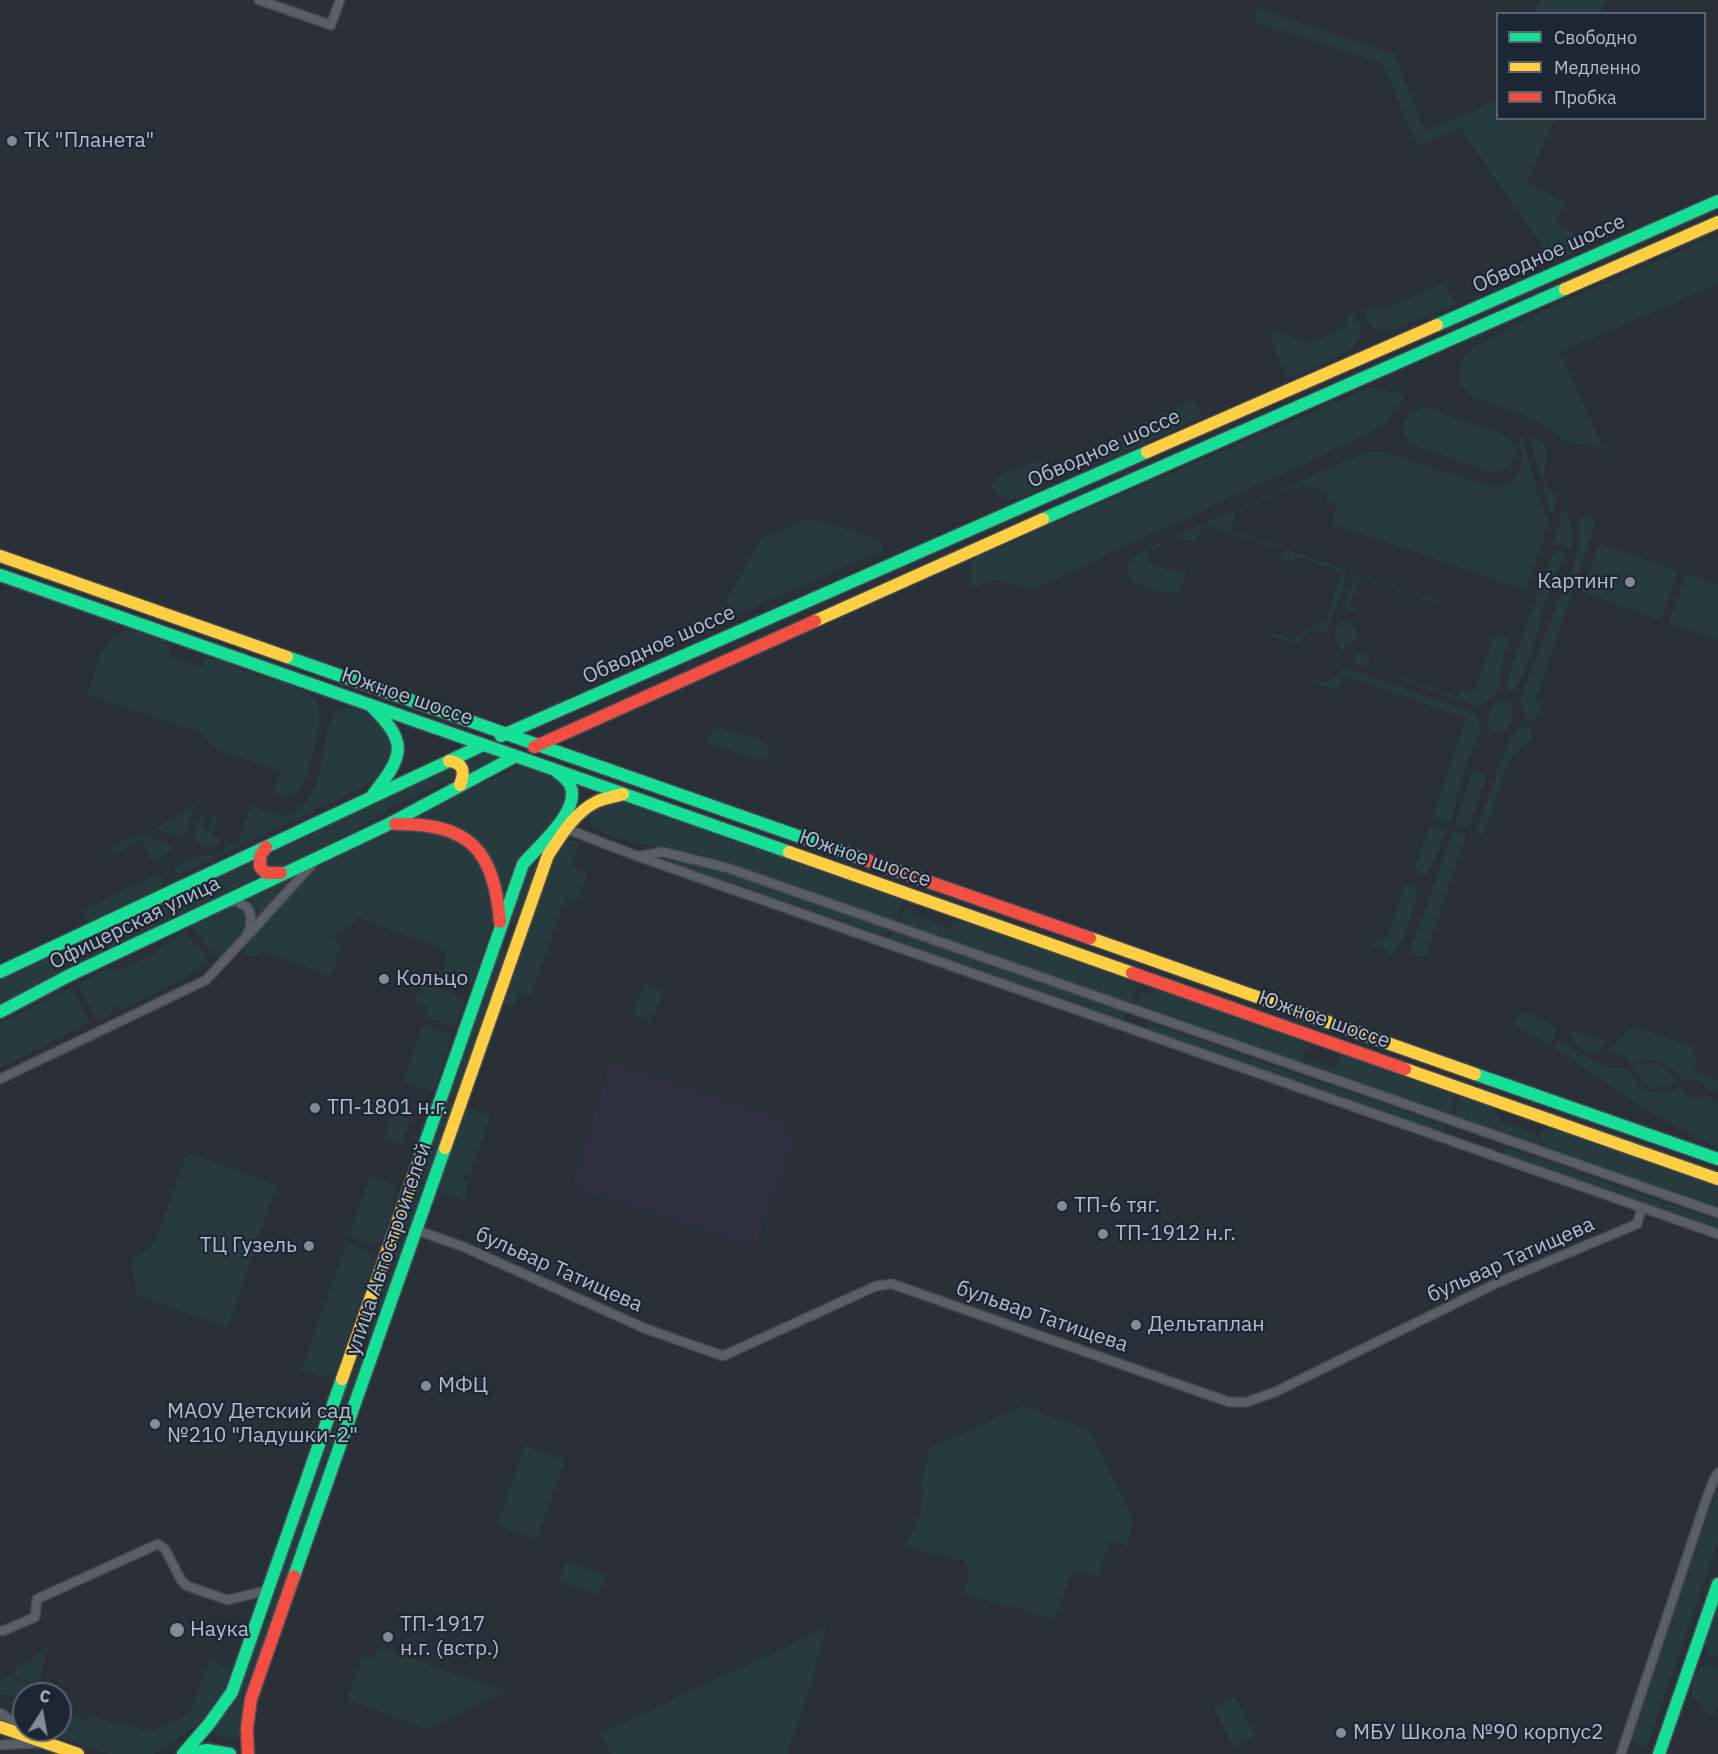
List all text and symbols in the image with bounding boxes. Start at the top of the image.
legend [1496,12,1706,120]
text: Свободно [1554,26,1637,49]
text: Медленно [1554,56,1641,79]
text: Пробка [1554,86,1617,109]
place label: ТК "Планета" [24,128,154,154]
marker: ТК "Планета" [5,134,19,148]
street label: Обводное шоссе [1469,209,1629,299]
street label: Обводное шоссе [1024,404,1184,494]
place label: Картинг [1537,569,1618,595]
marker: Картинг [1623,575,1637,589]
street label: Обводное шоссе [579,600,739,690]
street label: Южное шоссе [338,663,476,731]
street label: Южное шоссе [796,825,934,893]
street label: Офицерская улица [46,871,224,975]
place label: Кольцо [396,966,468,992]
marker: Кольцо [377,972,391,986]
street label: Южное шоссе [1255,986,1393,1054]
place label: ТП-1801 н.г. [327,1095,448,1121]
marker: ТП-1801 н.г. [308,1101,322,1115]
street label: улица Автостроителей [341,1139,437,1359]
place label: ТП-6 тяг. [1074,1193,1160,1219]
marker: ТП-6 тяг. [1055,1199,1069,1213]
street label: бульвар Татищева [1424,1212,1598,1308]
place label: ТП-1912 н.г. [1115,1221,1236,1247]
street label: бульвар Татищева [472,1222,646,1318]
marker: ТП-1912 н.г. [1096,1227,1110,1241]
place label: ТЦ Гузель [200,1233,297,1259]
marker: ТЦ Гузель [302,1239,316,1253]
street label: бульвар Татищева [953,1276,1131,1358]
place label: Дельтаплан [1148,1312,1265,1338]
marker: Дельтаплан [1129,1318,1143,1332]
place label: МФЦ [438,1373,488,1399]
marker: МФЦ [419,1379,433,1393]
place label: МАОУ Детский сад №210 "Ладушки-2" [167,1399,358,1449]
marker: МАОУ Детский сад №210 "Ладушки-2" [148,1417,162,1431]
place label: ТП-1917 н.г. (встр.) [400,1612,499,1662]
place label: Наука [190,1617,249,1643]
marker: Наука [168,1621,186,1639]
marker: ТП-1917 н.г. (встр.) [381,1630,395,1644]
north arrow [12,1682,72,1742]
text: С [38,1685,52,1707]
place label: МБУ Школа №90 корпус2 [1353,1720,1604,1746]
marker: МБУ Школа №90 корпус2 [1334,1726,1348,1740]

